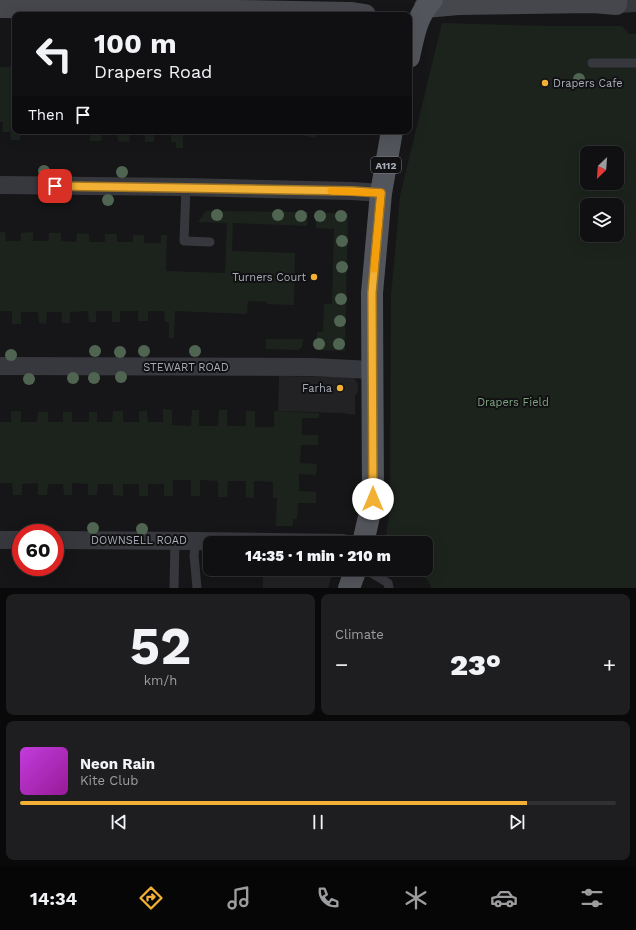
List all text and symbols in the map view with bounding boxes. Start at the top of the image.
text: 100 m [94,27,177,60]
icon: left [28,28,80,80]
text: Drapers Road [94,61,212,82]
place label: Drapers Cafe [553,77,623,90]
marker: Drapers Cafe [540,78,550,88]
icon: arrive [72,104,94,126]
text: Then [28,106,64,124]
north arrow [580,146,624,190]
map controls [580,146,624,242]
road number: A112 [371,157,401,173]
pin [38,169,72,203]
icon: arrive [44,175,66,197]
button: layers [580,198,624,242]
place label: Turners Court [232,271,306,284]
marker: Turners Court [309,272,319,282]
street label: STEWART ROAD [143,361,229,374]
place label: Farha [302,382,332,395]
marker: Farha [335,383,345,393]
park label: Drapers Field [477,396,549,409]
position arrow [352,478,394,520]
speed limit sign: 60 [12,524,64,576]
street label: DOWNSELL ROAD [91,534,187,547]
text: 14:35 · 1 min · 210 m [245,547,391,565]
text: 52 [130,616,191,677]
text: Climate [335,627,384,642]
text: 23° [450,647,501,682]
text: − [335,652,348,677]
text: + [603,652,616,677]
text: km/h [144,673,177,688]
text: Neon Rain [80,755,155,773]
text: Kite Club [80,773,138,788]
icon: previous [108,811,130,833]
icon: pause [307,811,329,833]
icon: next [506,811,528,833]
icon: directions [137,884,165,912]
icon: music [225,884,253,912]
icon: phone [314,884,342,912]
icon: climate [402,884,430,912]
icon: car [490,884,518,912]
icon: filters [578,884,606,912]
text: 14:34 [30,888,77,909]

